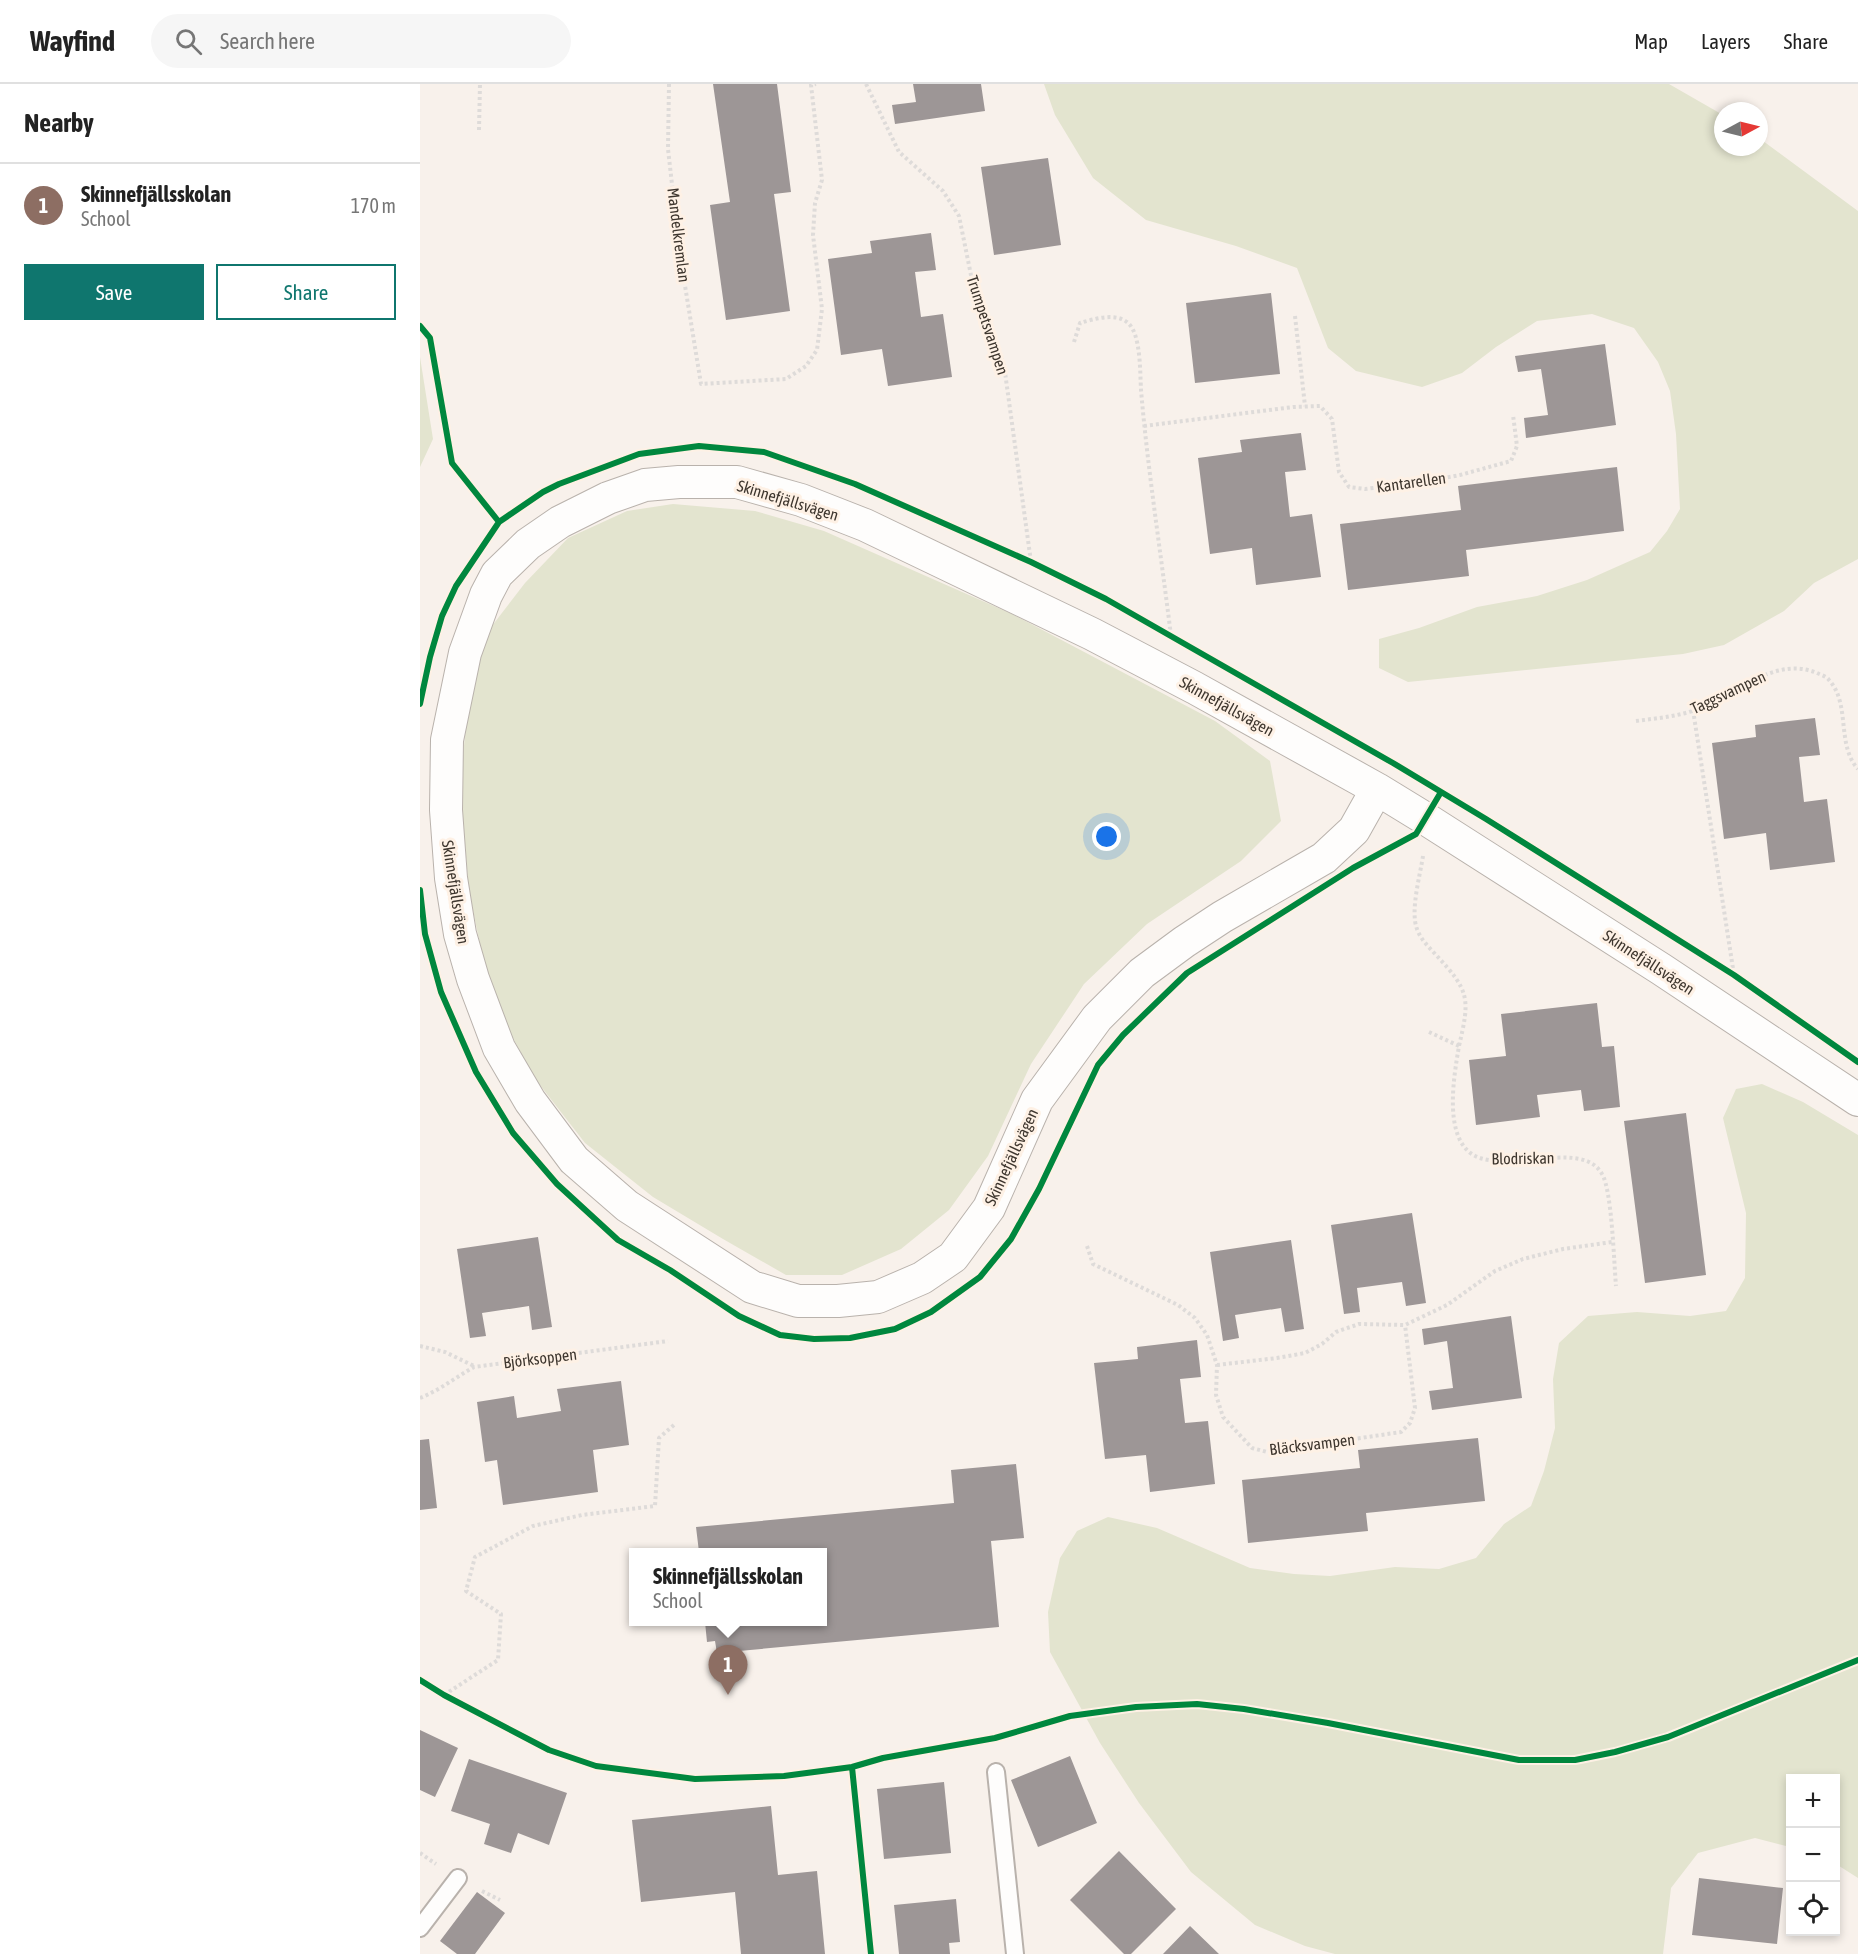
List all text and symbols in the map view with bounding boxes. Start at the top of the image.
search box [151,14,571,68]
text: Wayfind [30,25,115,57]
icon: search [172,25,205,58]
text: Search here [220,28,315,54]
text: Map [1634,29,1668,53]
text: Layers [1701,29,1751,53]
text: Share [1784,29,1828,53]
north arrow [1714,102,1768,156]
text: Nearby [24,108,94,138]
text: Skinnefjällsskolan [81,181,231,207]
street label: Mandelkremlan [664,187,694,283]
text: 1 [39,194,48,217]
text: 170 m [351,194,396,217]
text: School [81,207,131,230]
button: Save [24,264,204,320]
button: Share [216,264,396,320]
street label: Trumpetsvampen [963,273,1012,377]
street label: Kantarellen [1375,468,1447,496]
street label: Skinnefjällsvägen [735,476,841,525]
street label: Taggsvampen [1688,667,1769,718]
street label: Skinnefjällsvägen [1176,673,1277,740]
your location [1092,822,1121,851]
street label: Skinnefjällsvägen [438,839,473,945]
street label: Skinnefjällsvägen [1600,926,1698,999]
street label: Skinnefjällsvägen [981,1106,1042,1209]
street label: Blodriskan [1491,1148,1555,1168]
street label: Björksoppen [502,1345,578,1372]
street label: Bläcksvampen [1268,1430,1356,1459]
popup [629,1548,827,1626]
text: Skinnefjällsskolan [653,1563,803,1589]
text: School [653,1589,703,1612]
pin: 1 [708,1646,748,1695]
map controls [1786,1774,1840,1936]
button: + [1786,1774,1840,1828]
button: − [1786,1828,1840,1882]
button: locate [1786,1882,1840,1936]

